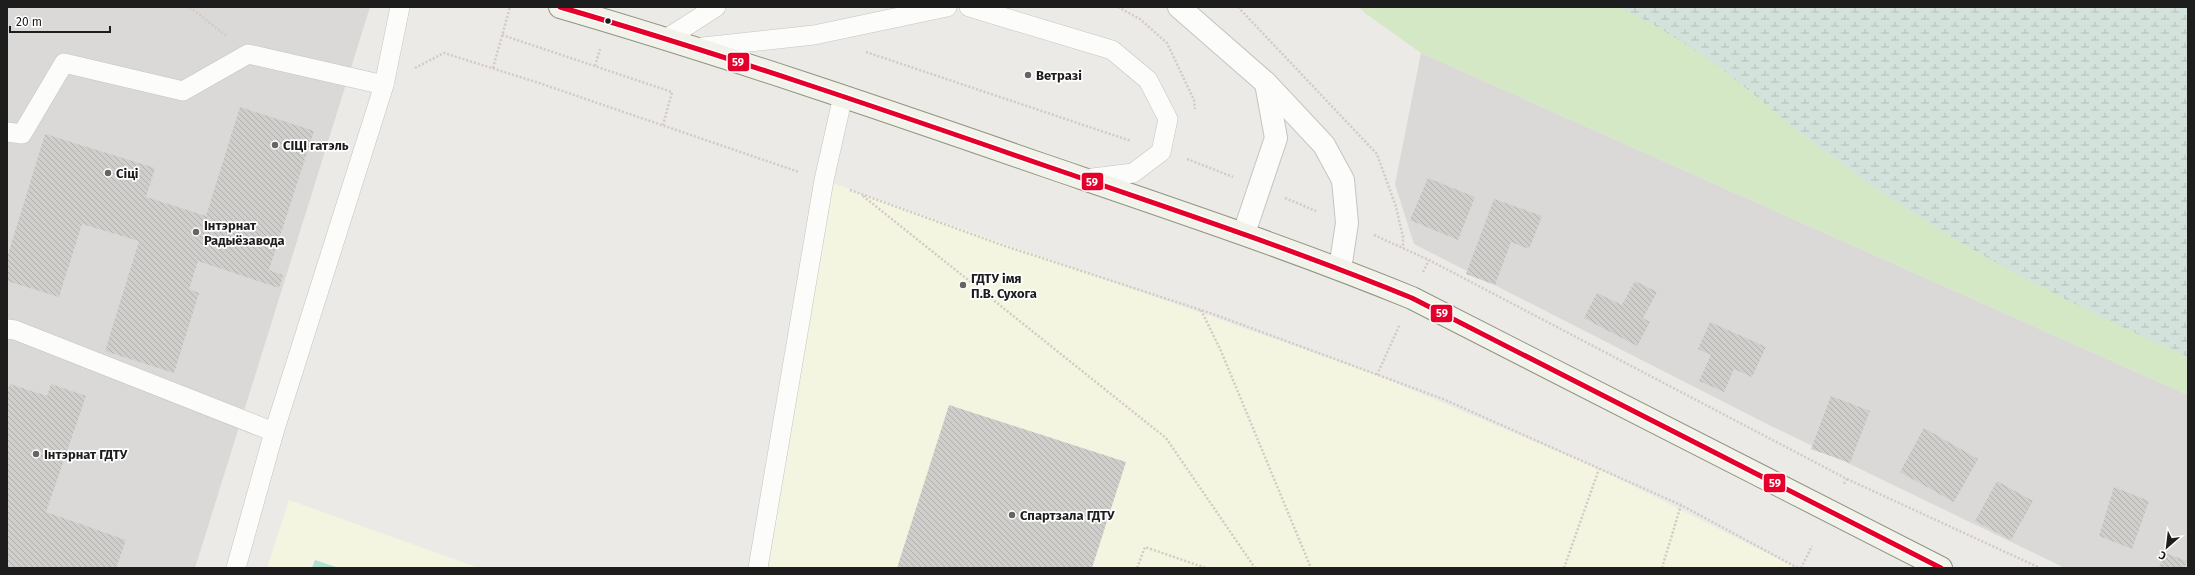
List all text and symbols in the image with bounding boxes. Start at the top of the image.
scale bar [10,8,110,34]
text: 20 m [16,15,42,29]
unlabelled marker [603,16,613,26]
line badge: 59 [727,52,750,72]
text: 59 [732,56,744,69]
place label: Ветразі [1036,68,1082,83]
marker: Ветразі [1023,70,1033,80]
place label: СІЦІ гатэль [283,138,349,153]
marker: СІЦІ гатэль [270,140,280,150]
place label: Сіці [116,166,139,181]
marker: Сіці [103,168,113,178]
line badge: 59 [1081,172,1104,191]
text: 59 [1086,176,1098,189]
place label: Інтэрнат Радыёзавода [204,218,285,248]
marker: Інтэрнат Радыёзавода [191,227,201,237]
place label: ГДТУ імя П.В. Сухога [971,271,1037,301]
marker: ГДТУ імя П.В. Сухога [958,280,968,290]
line badge: 59 [1430,304,1453,323]
text: 59 [1436,307,1448,320]
place label: Інтэрнат ГДТУ [44,447,128,462]
marker: Інтэрнат ГДТУ [31,449,41,459]
line badge: 59 [1763,473,1786,493]
text: 59 [1769,477,1781,490]
place label: Спартзала ГДТУ [1020,508,1115,523]
marker: Спартзала ГДТУ [1007,510,1017,520]
north arrow [2147,527,2187,567]
text: С [2156,548,2168,563]

